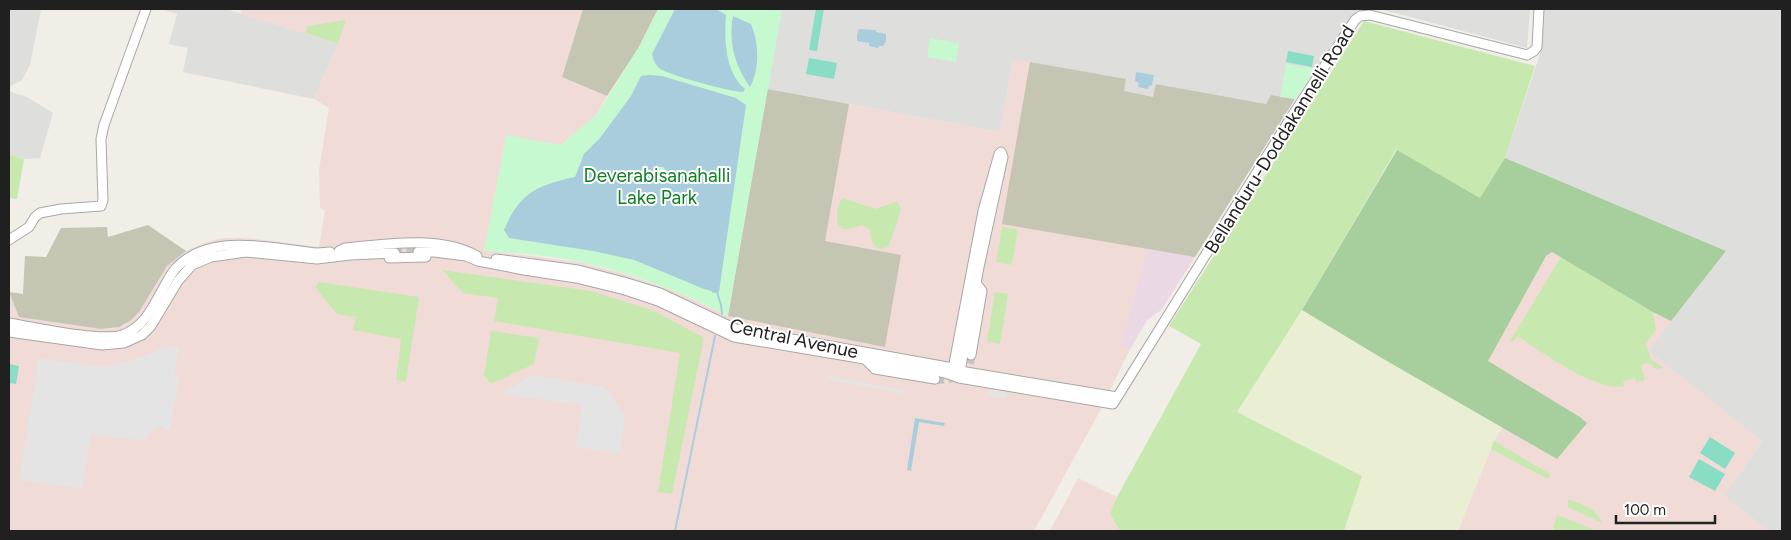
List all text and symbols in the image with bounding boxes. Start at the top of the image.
street label: Bellanduru-Doddakannelli Road [1199,21,1359,258]
park label: Deverabisanahalli Lake Park [584,164,730,209]
street label: Central Avenue [727,314,860,363]
scale bar [1616,492,1715,524]
text: 100 m [1624,501,1666,519]

